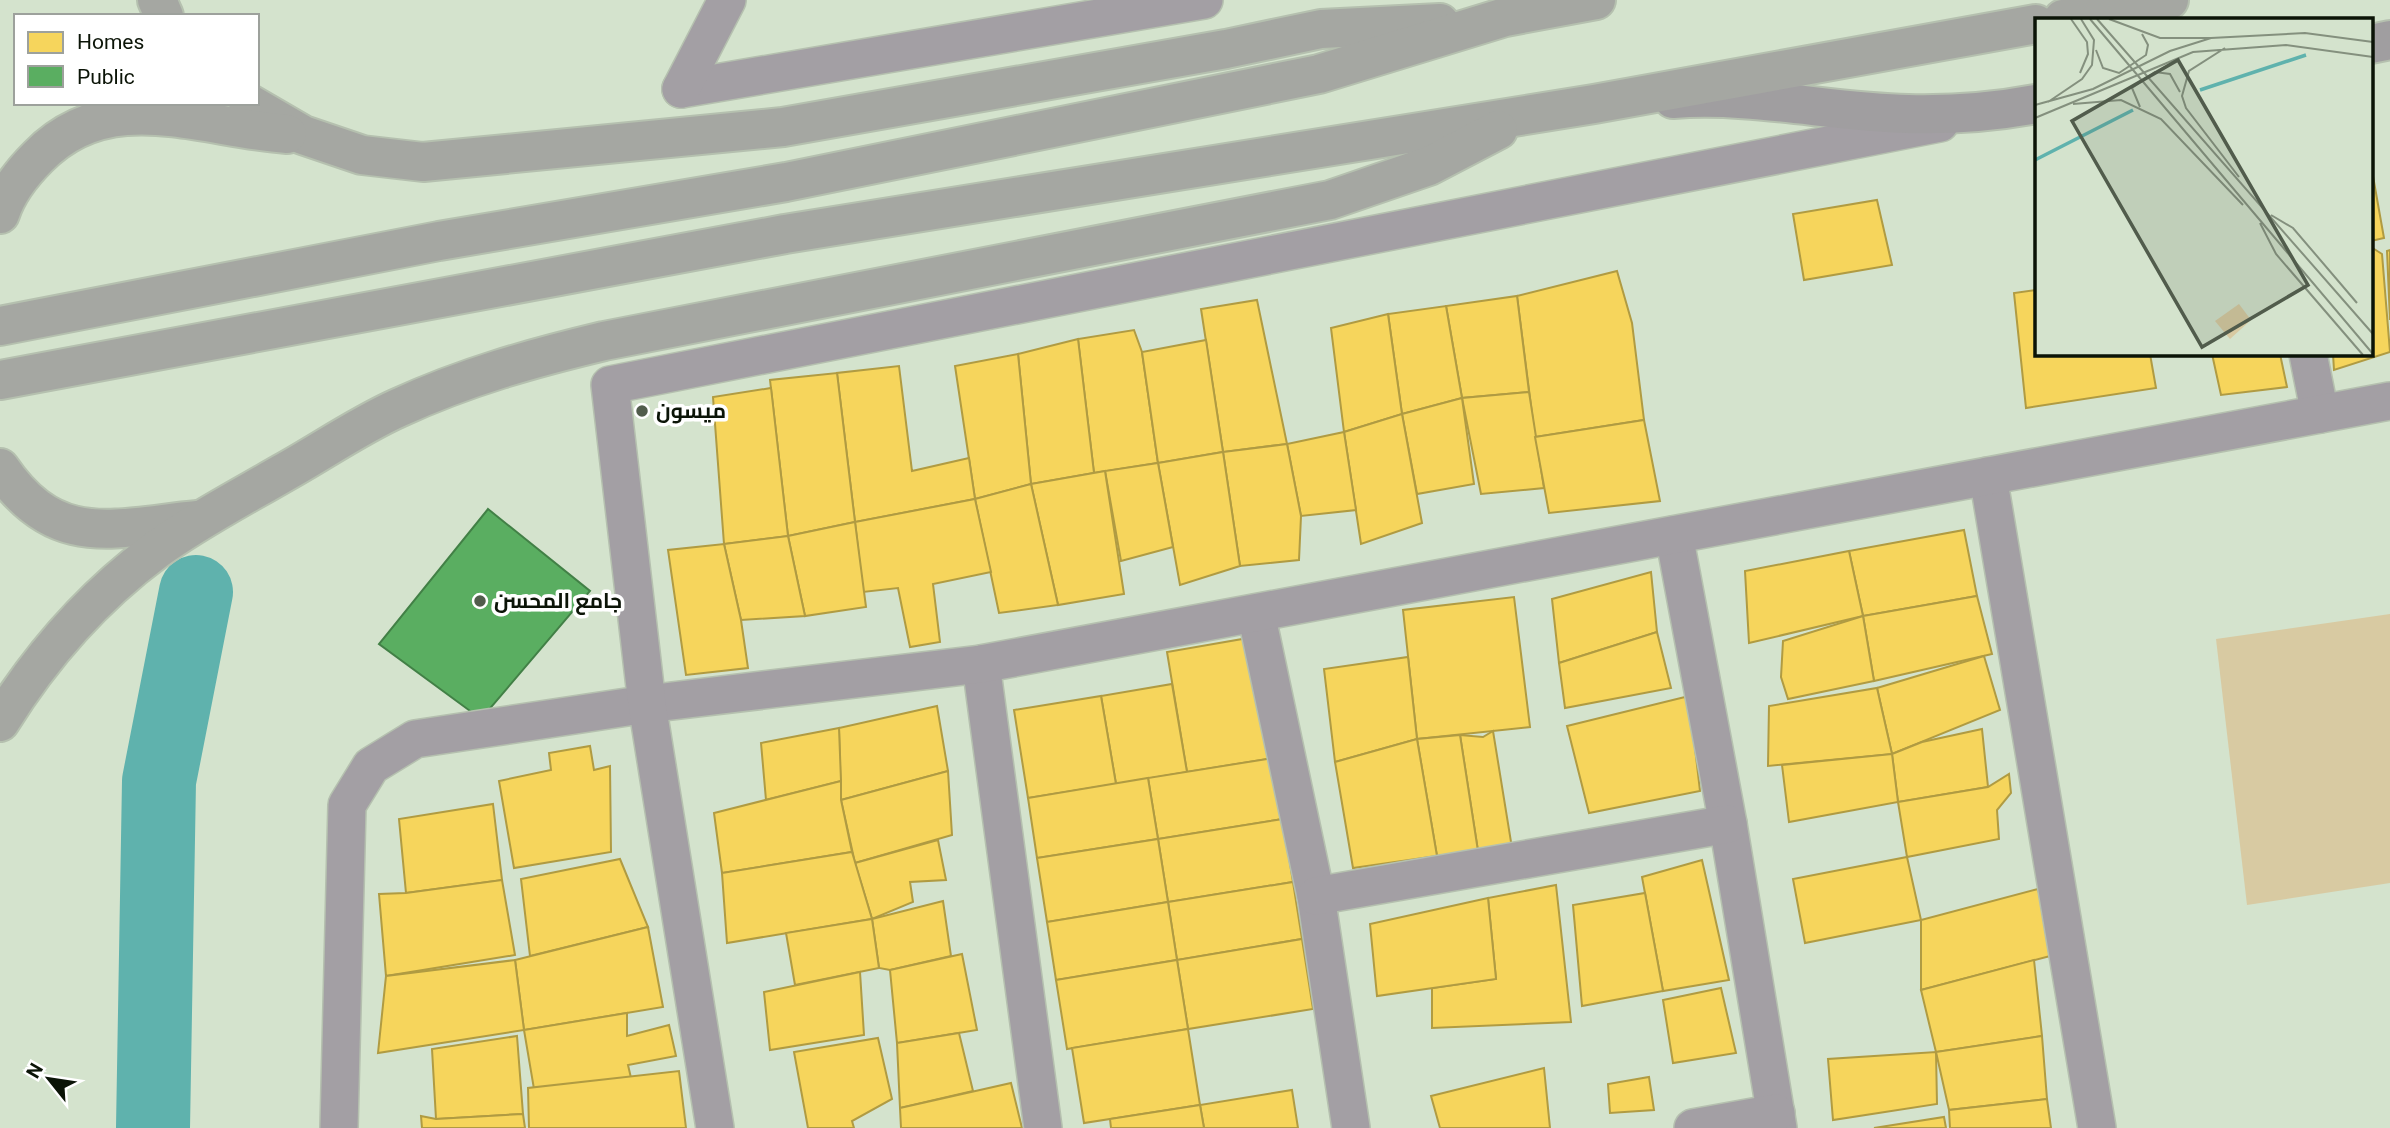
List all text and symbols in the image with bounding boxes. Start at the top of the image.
legend [14,14,259,105]
inset map [2035,18,2372,355]
text: Homes [77,30,144,54]
text: Public [77,65,135,89]
place label: ميسون [656,399,726,424]
marker: ميسون [634,403,650,419]
place label: جامع المحسن [494,589,622,615]
marker: جامع المحسن [472,593,488,609]
north arrow [14,1044,84,1114]
text: N [21,1059,48,1082]

